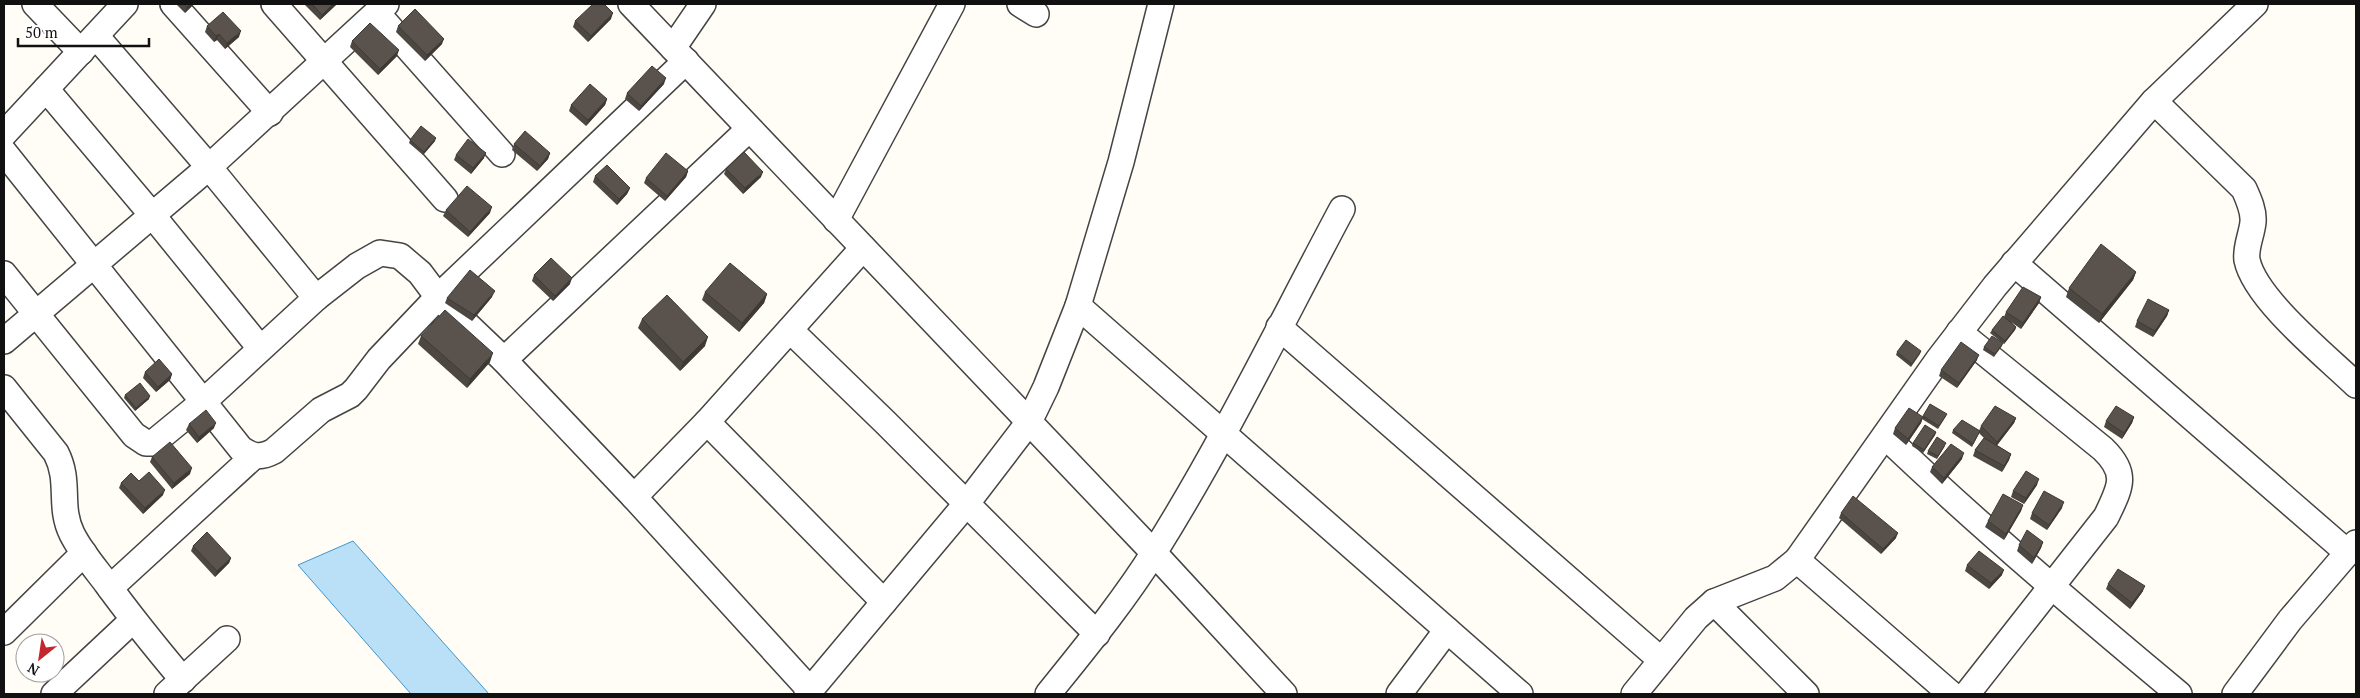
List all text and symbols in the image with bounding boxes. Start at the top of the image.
scale bar [18,15,149,47]
text: 50 m [25,22,58,42]
north arrow [15,633,65,683]
text: N [24,659,43,681]

